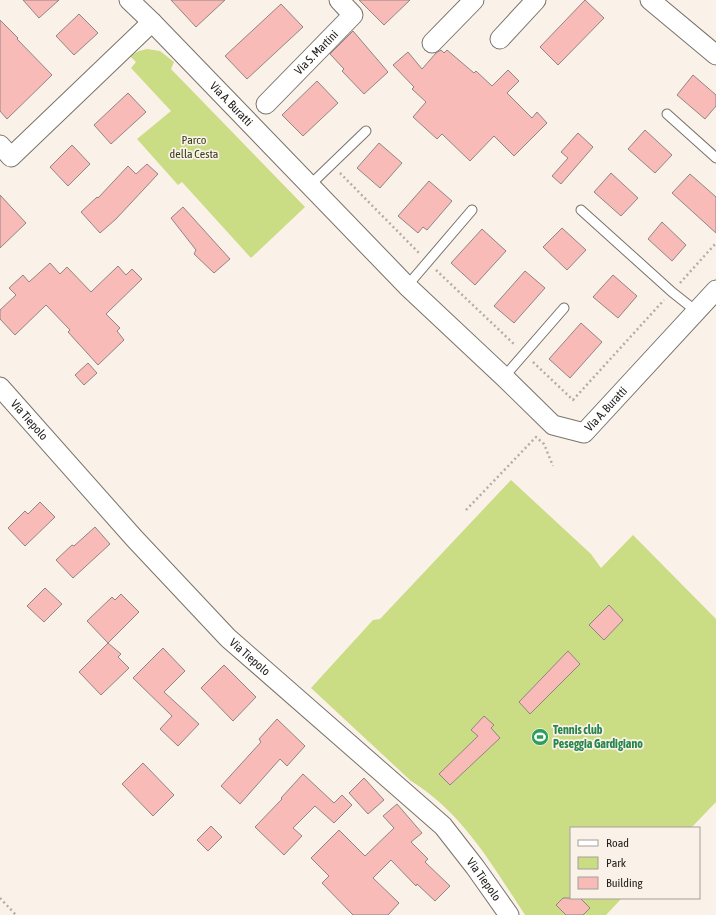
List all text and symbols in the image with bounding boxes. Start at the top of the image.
street label: Via S. Martini [292,27,341,78]
street label: Via A. Buratti [207,79,256,129]
park label: Parco della Cesta [170,133,218,161]
street label: Via A. Buratti [582,384,630,434]
street label: Via Tiepolo [8,397,51,443]
street label: Via Tiepolo [227,636,273,679]
place label: Tennis club Peseggia Gardigiano [553,723,643,751]
sports icon: Tennis club Peseggia Gardigiano [530,727,550,747]
legend [570,827,700,899]
text: Road [606,836,629,850]
street label: Via Tiepolo [464,855,504,904]
text: Park [606,856,627,870]
text: Building [606,876,644,890]

